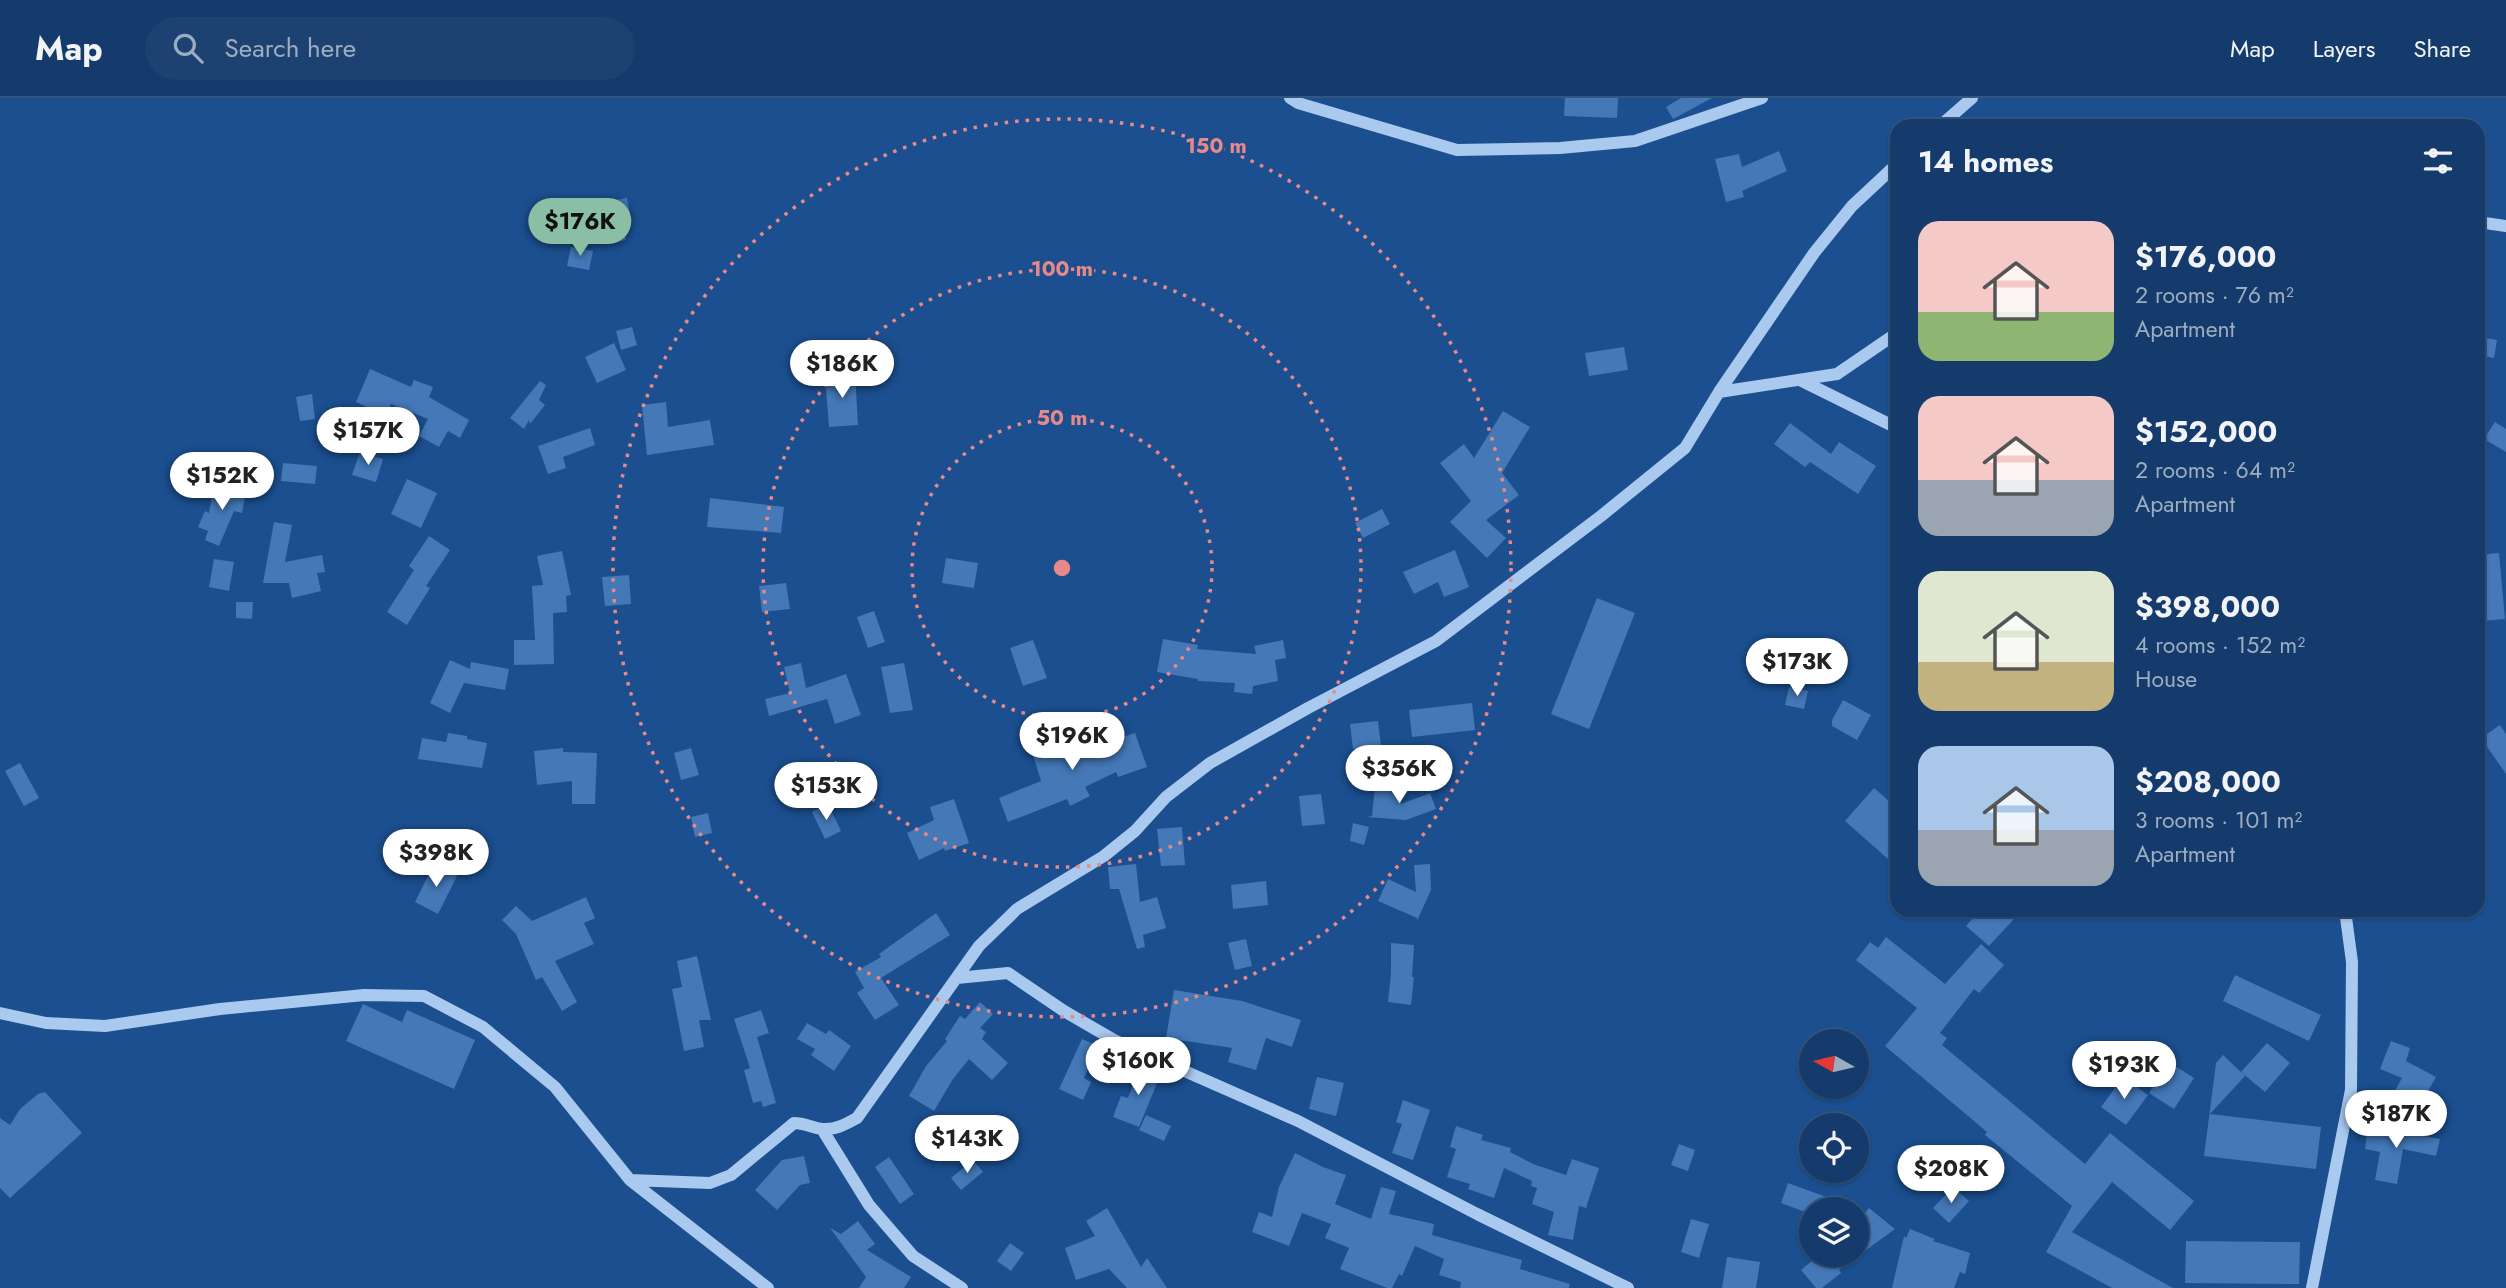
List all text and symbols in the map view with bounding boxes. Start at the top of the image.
search box [145,17,635,80]
text: Map [35,25,103,72]
icon: search [169,29,207,67]
text: Search here [225,29,356,67]
text: Map [2230,31,2275,66]
text: Layers [2313,31,2375,66]
text: Share [2413,31,2471,66]
text: 150 m [1185,131,1247,161]
text: 14 homes [1918,140,2053,183]
icon: filters [2419,142,2457,180]
pin: $176K [531,198,629,258]
text: $176K [544,204,616,238]
text: $176,000 [2135,235,2276,278]
icon: home [1974,249,2058,333]
text: 100 m [1031,254,1093,284]
text: 2 rooms · 76 m² [2135,278,2294,312]
text: Apartment [2135,312,2235,346]
pin: $186K [793,341,891,400]
text: $186K [806,346,878,380]
text: 50 m [1037,403,1087,433]
pin: $157K [319,408,417,467]
text: $152,000 [2135,410,2277,453]
text: $157K [333,413,403,447]
icon: home [1974,424,2058,508]
pin: $152K [173,452,271,512]
text: 2 rooms · 64 m² [2135,453,2295,487]
text: $152K [186,458,258,492]
text: Apartment [2135,487,2235,521]
centre of rings [1050,556,1074,580]
text: $398,000 [2135,585,2280,628]
icon: home [1974,599,2058,683]
text: 4 rooms · 152 m² [2135,628,2305,662]
pin: $173K [1748,638,1846,698]
text: $173K [1762,644,1832,678]
text: House [2135,662,2197,696]
pin: $196K [1023,712,1121,772]
text: $196K [1036,718,1108,752]
pin: $356K [1350,746,1448,805]
text: $356K [1362,751,1436,785]
text: $208,000 [2135,760,2281,803]
pin: $153K [777,762,875,822]
text: $153K [790,768,862,802]
icon: home [1974,774,2058,858]
text: 3 rooms · 101 m² [2135,803,2302,837]
pin: $398K [387,830,485,889]
text: $398K [399,835,473,869]
text: Apartment [2135,837,2235,871]
north arrow [1799,1029,1869,1099]
map controls [1799,1029,1869,1267]
pin: $160K [1089,1038,1187,1097]
pin: $193K [2075,1042,2173,1101]
text: $160K [1102,1043,1174,1077]
text: $193K [2088,1047,2160,1081]
pin: $187K [2347,1090,2445,1150]
text: $187K [2361,1096,2431,1130]
button: locate [1799,1113,1869,1183]
pin: $143K [918,1116,1016,1175]
text: $143K [931,1121,1003,1155]
pin: $208K [1902,1146,2000,1205]
text: $208K [1913,1151,1989,1185]
button: layers [1799,1197,1869,1267]

